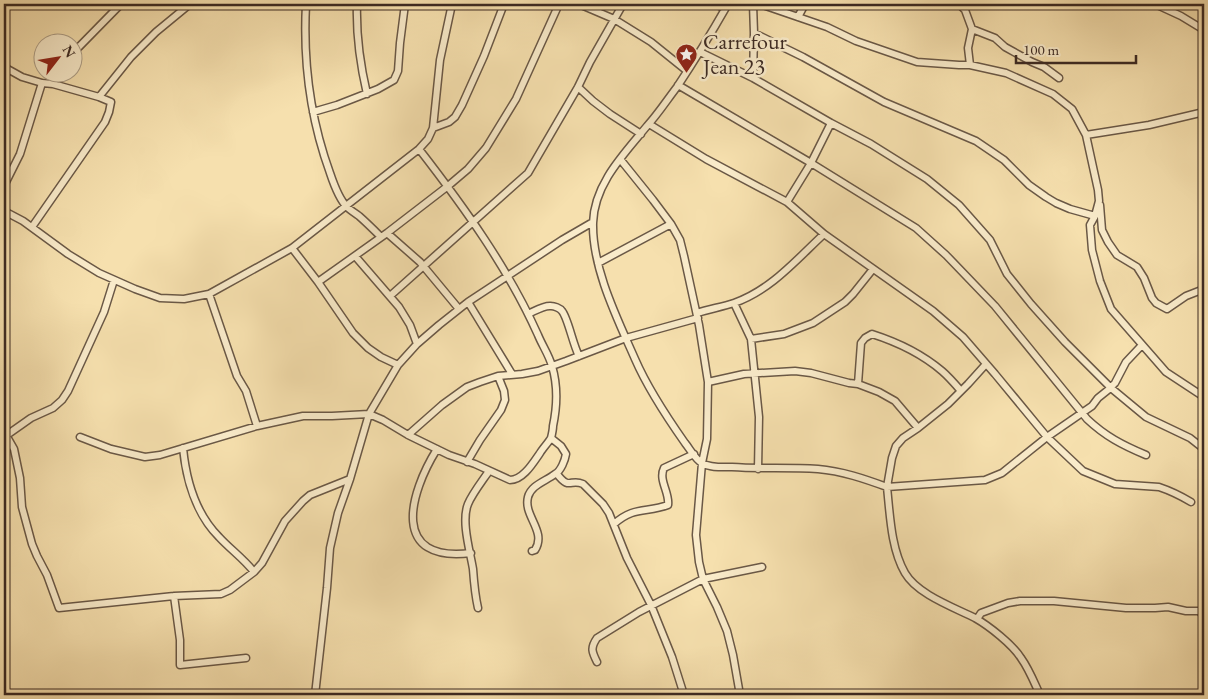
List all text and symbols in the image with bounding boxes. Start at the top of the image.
place label: Carrefour Jean 23 [701,27,788,81]
north arrow [32,32,82,82]
scale bar [1016,32,1136,64]
text: 100 m [1023,40,1060,59]
text: N [59,42,80,61]
place icon: Carrefour Jean 23 [675,42,699,73]

